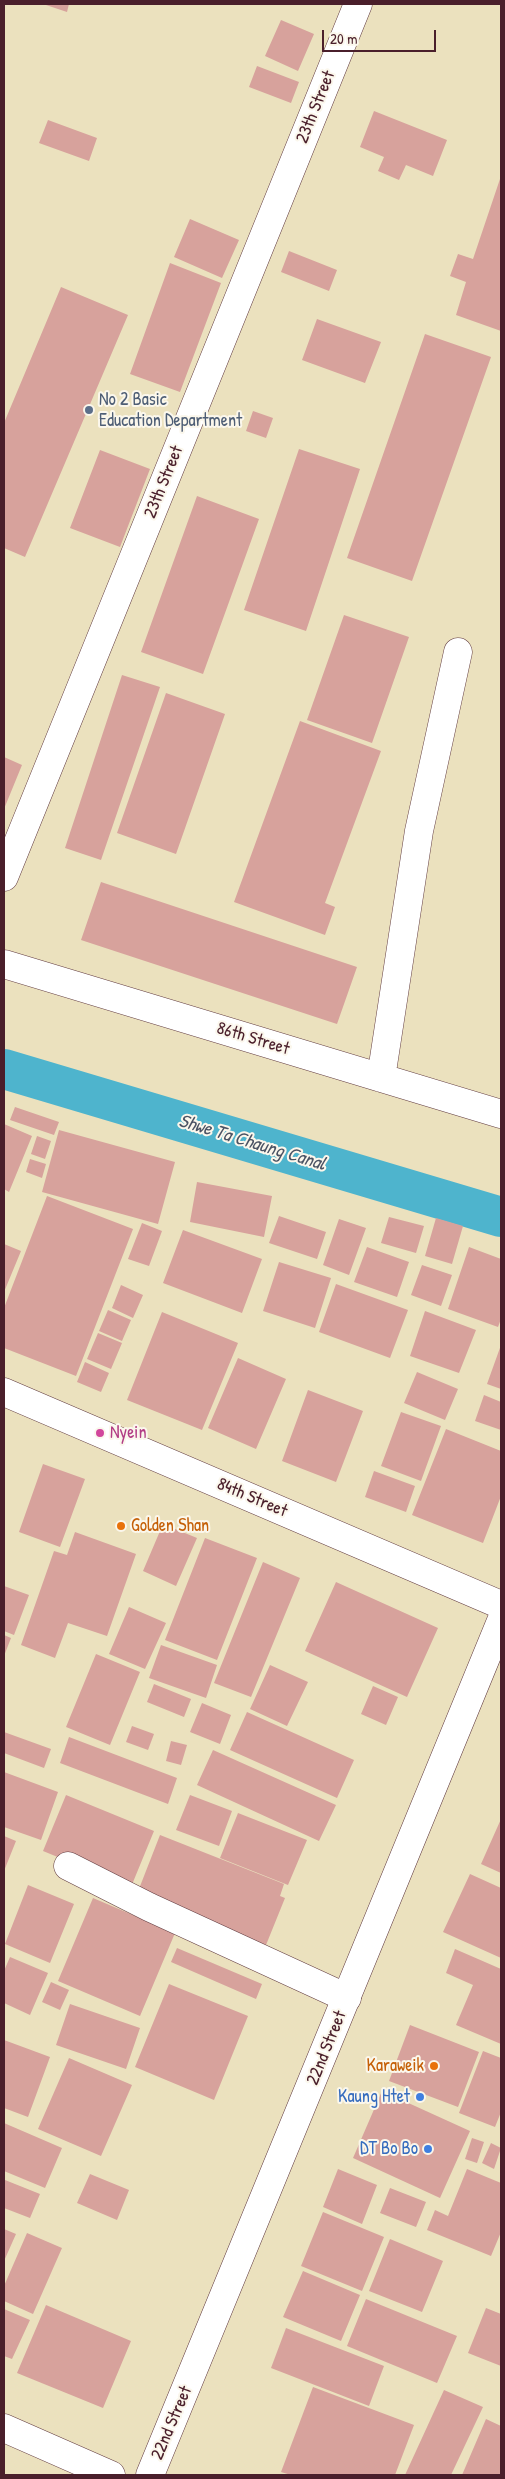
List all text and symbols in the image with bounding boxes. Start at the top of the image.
scale bar [325,20,439,52]
text: 20 m [330,28,357,49]
street label: 23th Street [292,68,340,146]
place label: No 2 Basic Education Department [99,389,242,432]
marker: No 2 Basic Education Department [83,404,95,416]
street label: 23th Street [140,443,188,521]
street label: 86th Street [214,1018,292,1060]
water label: Shwe Ta Chaung Canal [176,1110,328,1176]
place label: Nyein [110,1422,147,1444]
marker: Nyein [94,1427,106,1439]
street label: 84th Street [214,1474,290,1522]
place label: Golden Shan [131,1515,209,1537]
marker: Golden Shan [115,1520,127,1532]
street label: 22nd Street [302,2008,352,2088]
place label: Karaweik [367,2055,424,2077]
marker: Karaweik [428,2060,440,2072]
place label: Kaung Htet [338,2086,410,2108]
marker: Kaung Htet [414,2091,426,2103]
place label: DT Bo Bo [360,2138,418,2160]
marker: DT Bo Bo [422,2143,434,2155]
street label: 22nd Street [147,2383,197,2463]

